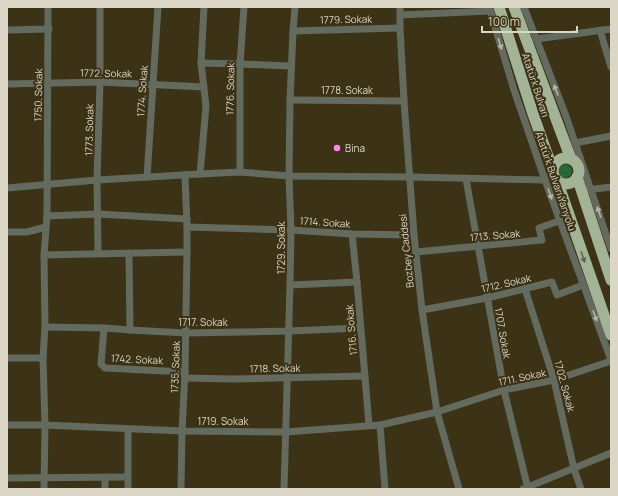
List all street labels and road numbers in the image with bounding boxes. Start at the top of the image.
street label: 1779. Sokak [320,12,373,26]
street label: Atatürk Bulvarı [519,51,553,119]
street label: 1776. Sokak [223,62,237,115]
street label: 1774. Sokak [133,64,151,117]
street label: 1772. Sokak [80,66,133,80]
street label: 1750. Sokak [31,67,45,122]
street label: 1778. Sokak [321,83,374,97]
street label: 1773. Sokak [82,103,96,156]
street label: Atatürk Bulvarı Yanyolu [532,129,580,233]
street label: 1714. Sokak [299,213,352,231]
street label: Bozbey Caddesi [395,213,417,289]
street label: 1729. Sokak [274,221,288,274]
street label: 1713. Sokak [469,226,522,244]
street label: 1712. Sokak [480,270,533,296]
street label: 1716. Sokak [342,303,360,356]
street label: 1707. Sokak [492,306,515,361]
street label: 1717. Sokak [178,315,229,329]
street label: 1735. Sokak [167,340,183,393]
street label: 1742. Sokak [111,351,164,367]
street label: 1702. Sokak [551,359,579,414]
street label: 1718. Sokak [250,361,302,375]
street label: 1711. Sokak [497,365,548,389]
street label: 1719. Sokak [198,414,249,428]

